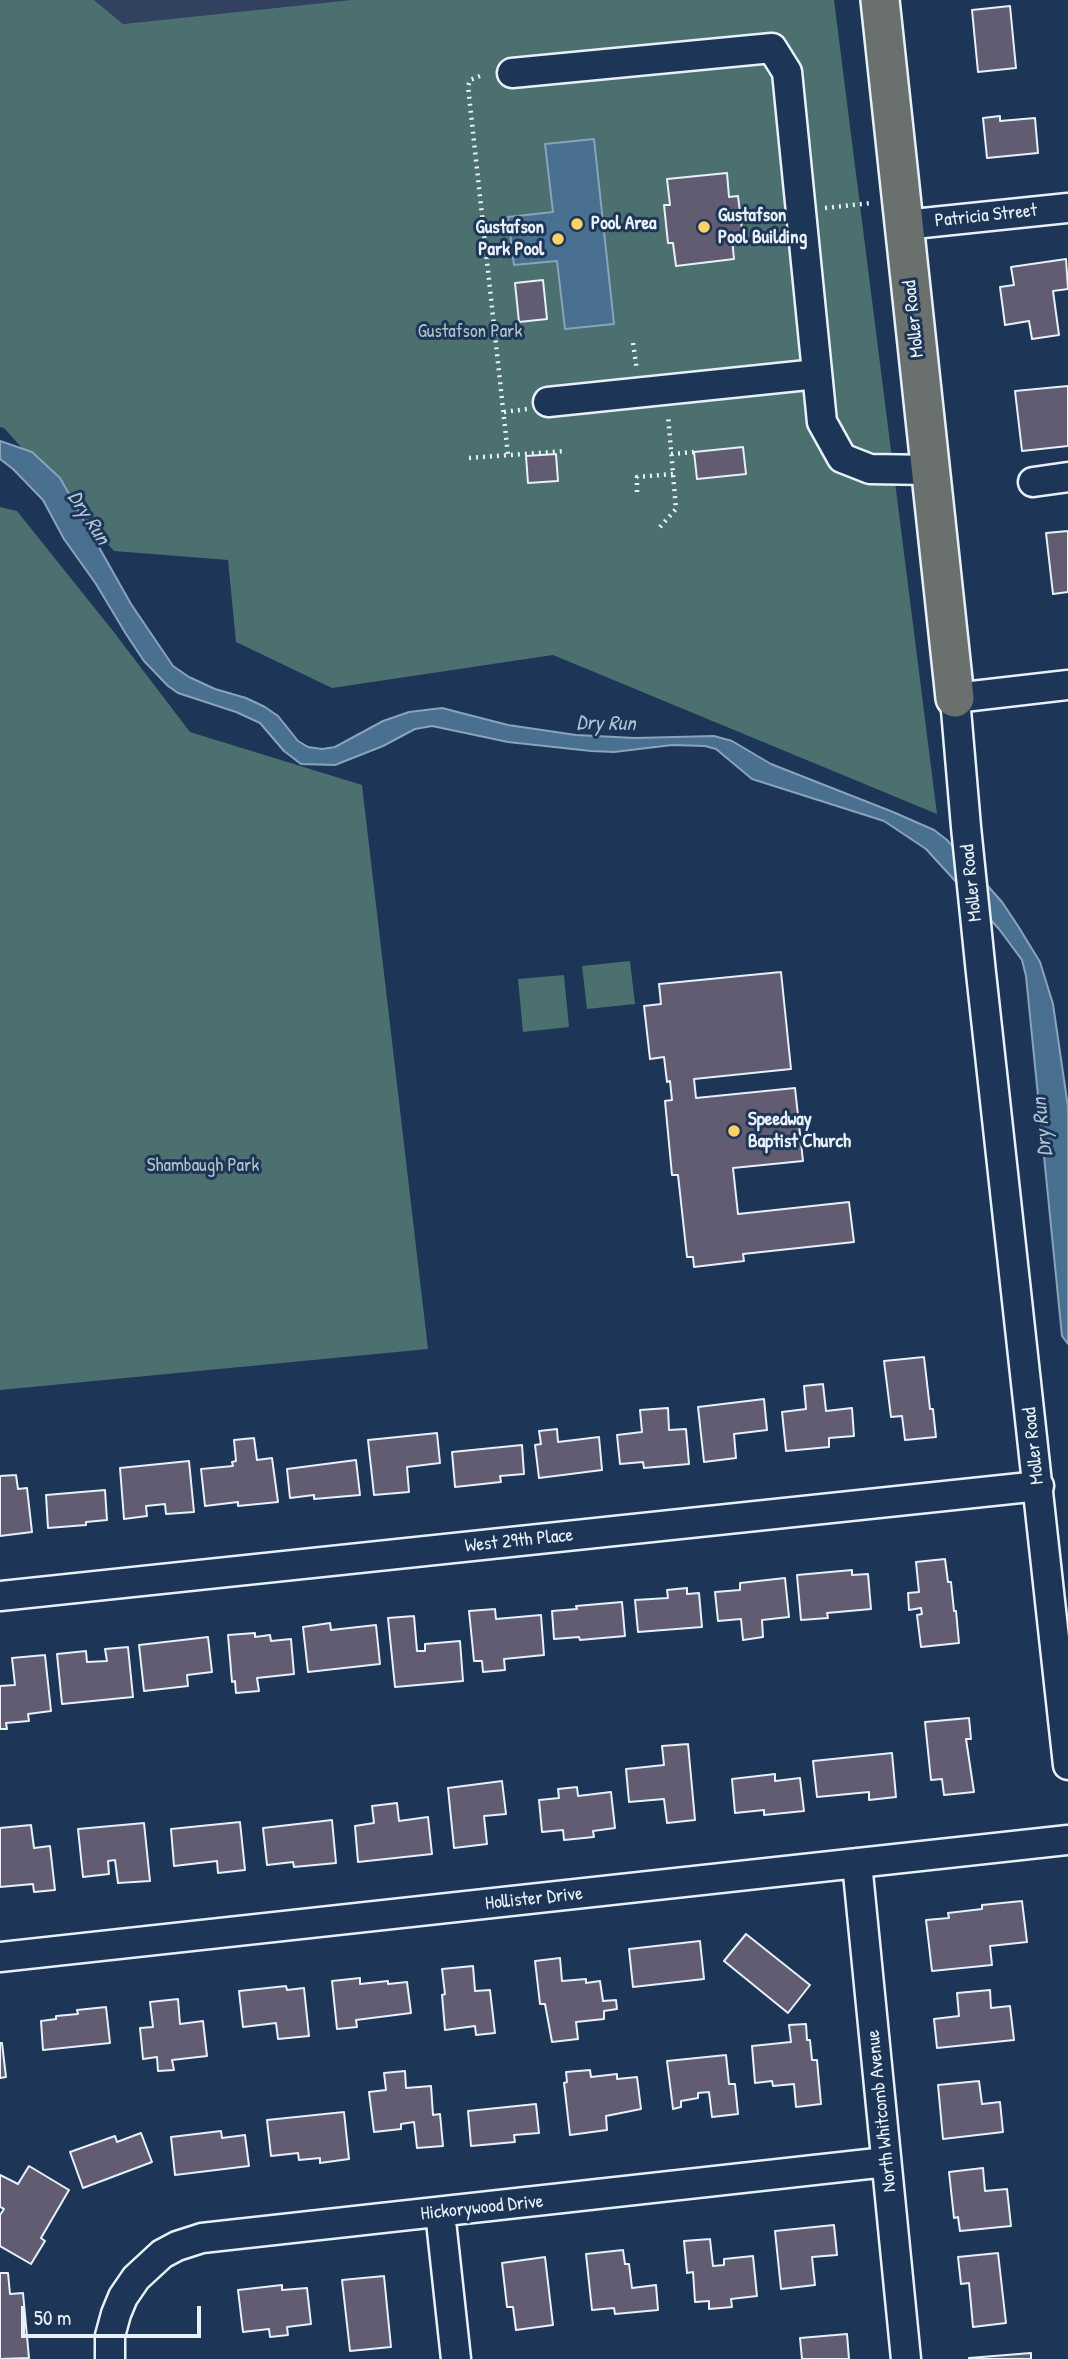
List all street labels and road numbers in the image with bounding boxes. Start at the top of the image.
street label: Patricia Street [934,199,1038,233]
street label: Moller Road [899,279,929,359]
street label: Moller Road [957,843,987,923]
street label: Moller Road [1019,1406,1049,1486]
street label: West 29th Place [464,1524,574,1558]
street label: Hollister Drive [484,1883,584,1915]
street label: North Whitcomb Avenue [862,2029,902,2193]
street label: Hickorywood Drive [420,2190,544,2226]

